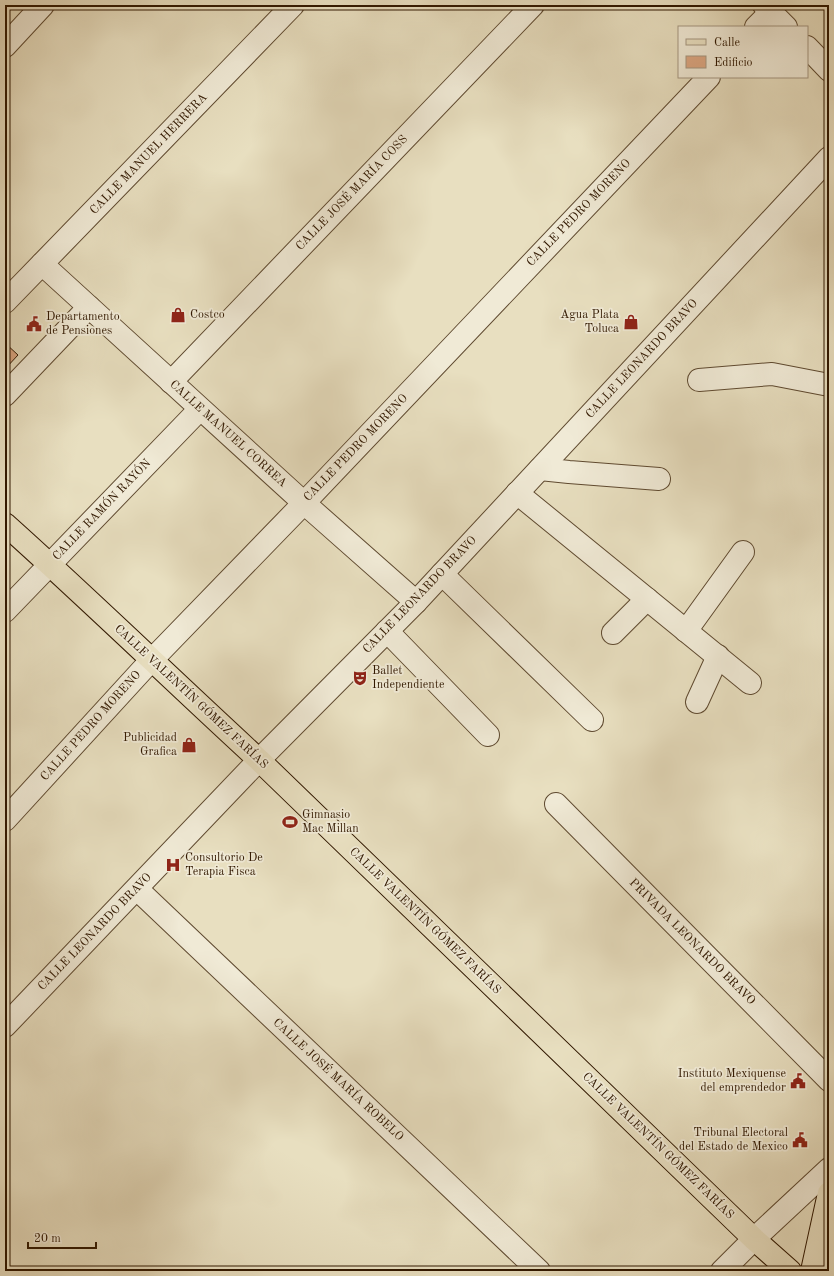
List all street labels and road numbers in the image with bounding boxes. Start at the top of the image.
street label: CALLE MANUEL HERRERA [88,91,210,217]
street label: CALLE JOSÉ MARÍA COSS [292,131,410,253]
street label: CALLE PEDRO MORENO [525,157,633,269]
street label: CALLE LEONARDO BRAVO [584,297,700,421]
street label: CALLE MANUEL CORREA [167,378,289,490]
street label: CALLE PEDRO MORENO [302,392,410,504]
street label: CALLE RAMÓN RAYÓN [48,454,153,563]
street label: CALLE LEONARDO BRAVO [361,534,479,656]
street label: CALLE VALENTÍN GÓMEZ FARÍAS [112,620,273,771]
street label: CALLE PEDRO MORENO [39,669,143,783]
street label: CALLE VALENTÍN GÓMEZ FARÍAS [347,843,506,997]
street label: CALLE LEONARDO BRAVO [36,871,154,993]
street label: PRIVADA LEONARDO BRAVO [627,877,757,1007]
street label: CALLE JOSÉ MARÍA ROBELO [271,1014,408,1143]
street label: CALLE VALENTÍN GÓMEZ FARÍAS [580,1068,739,1222]

